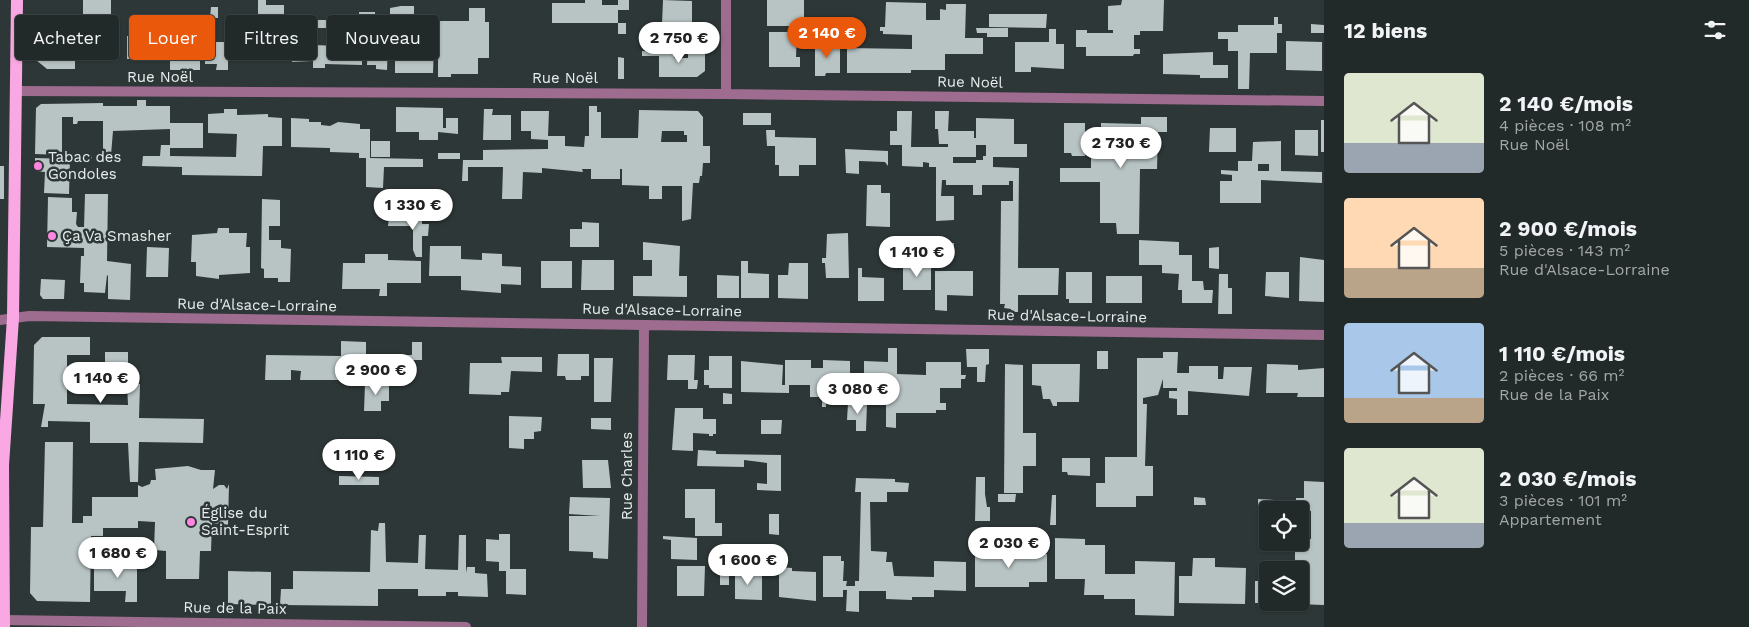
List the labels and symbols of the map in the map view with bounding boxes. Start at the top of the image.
pin: 2 140 € [781,17,873,59]
pin: 2 750 € [633,22,725,64]
street label: Rue Noël [127,68,193,86]
street label: Rue Noël [532,69,598,87]
street label: Rue Noël [937,72,1004,92]
pin: 2 730 € [1075,126,1167,169]
place label: Tabac des Gondoles [48,148,122,183]
marker: Tabac des Gondoles [32,160,44,172]
pin: 1 330 € [367,188,459,231]
place label: Ça Va Smasher [62,227,171,245]
marker: Ça Va Smasher [46,230,58,242]
pin: 1 410 € [871,236,963,278]
street label: Rue d'Alsace-Lorraine [177,295,337,315]
street label: Rue d'Alsace-Lorraine [582,300,742,320]
street label: Rue d'Alsace-Lorraine [987,306,1147,326]
pin: 2 900 € [330,354,422,396]
pin: 1 140 € [55,362,147,404]
pin: 3 080 € [812,372,904,415]
street label: Rue Charles [618,432,636,520]
pin: 1 110 € [313,438,405,481]
place label: Église du Saint-Esprit [201,504,290,539]
marker: Église du Saint-Esprit [185,516,197,528]
pin: 2 030 € [963,526,1055,569]
pin: 1 680 € [72,536,164,579]
pin: 1 600 € [702,544,794,586]
street label: Rue de la Paix [183,598,287,618]

